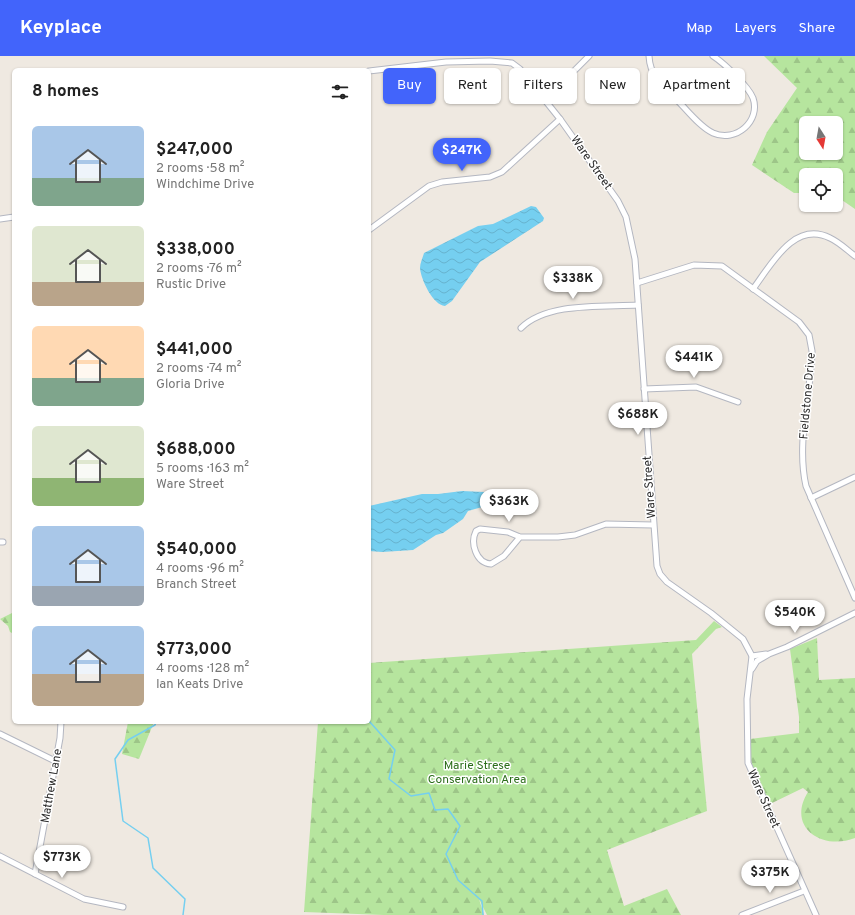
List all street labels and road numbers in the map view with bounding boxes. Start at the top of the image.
street label: Ware Street [566,133,616,193]
street label: Fieldstone Drive [796,352,820,440]
street label: Ware Street [640,455,660,519]
street label: Matthew Lane [38,748,66,824]
street label: Ware Street [743,767,783,831]

